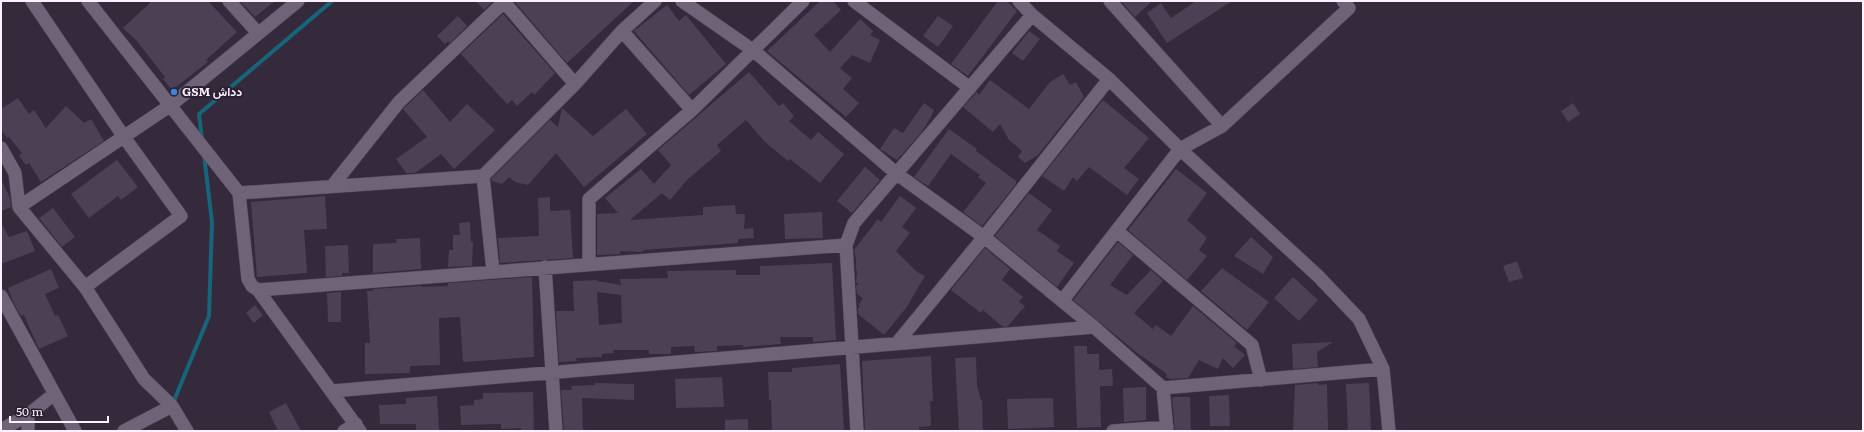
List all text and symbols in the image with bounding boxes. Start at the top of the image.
place label: GSM دداش [182,82,242,100]
marker: GSM دداش [169,87,179,97]
scale bar [10,398,108,424]
text: 50 m [16,402,43,420]

